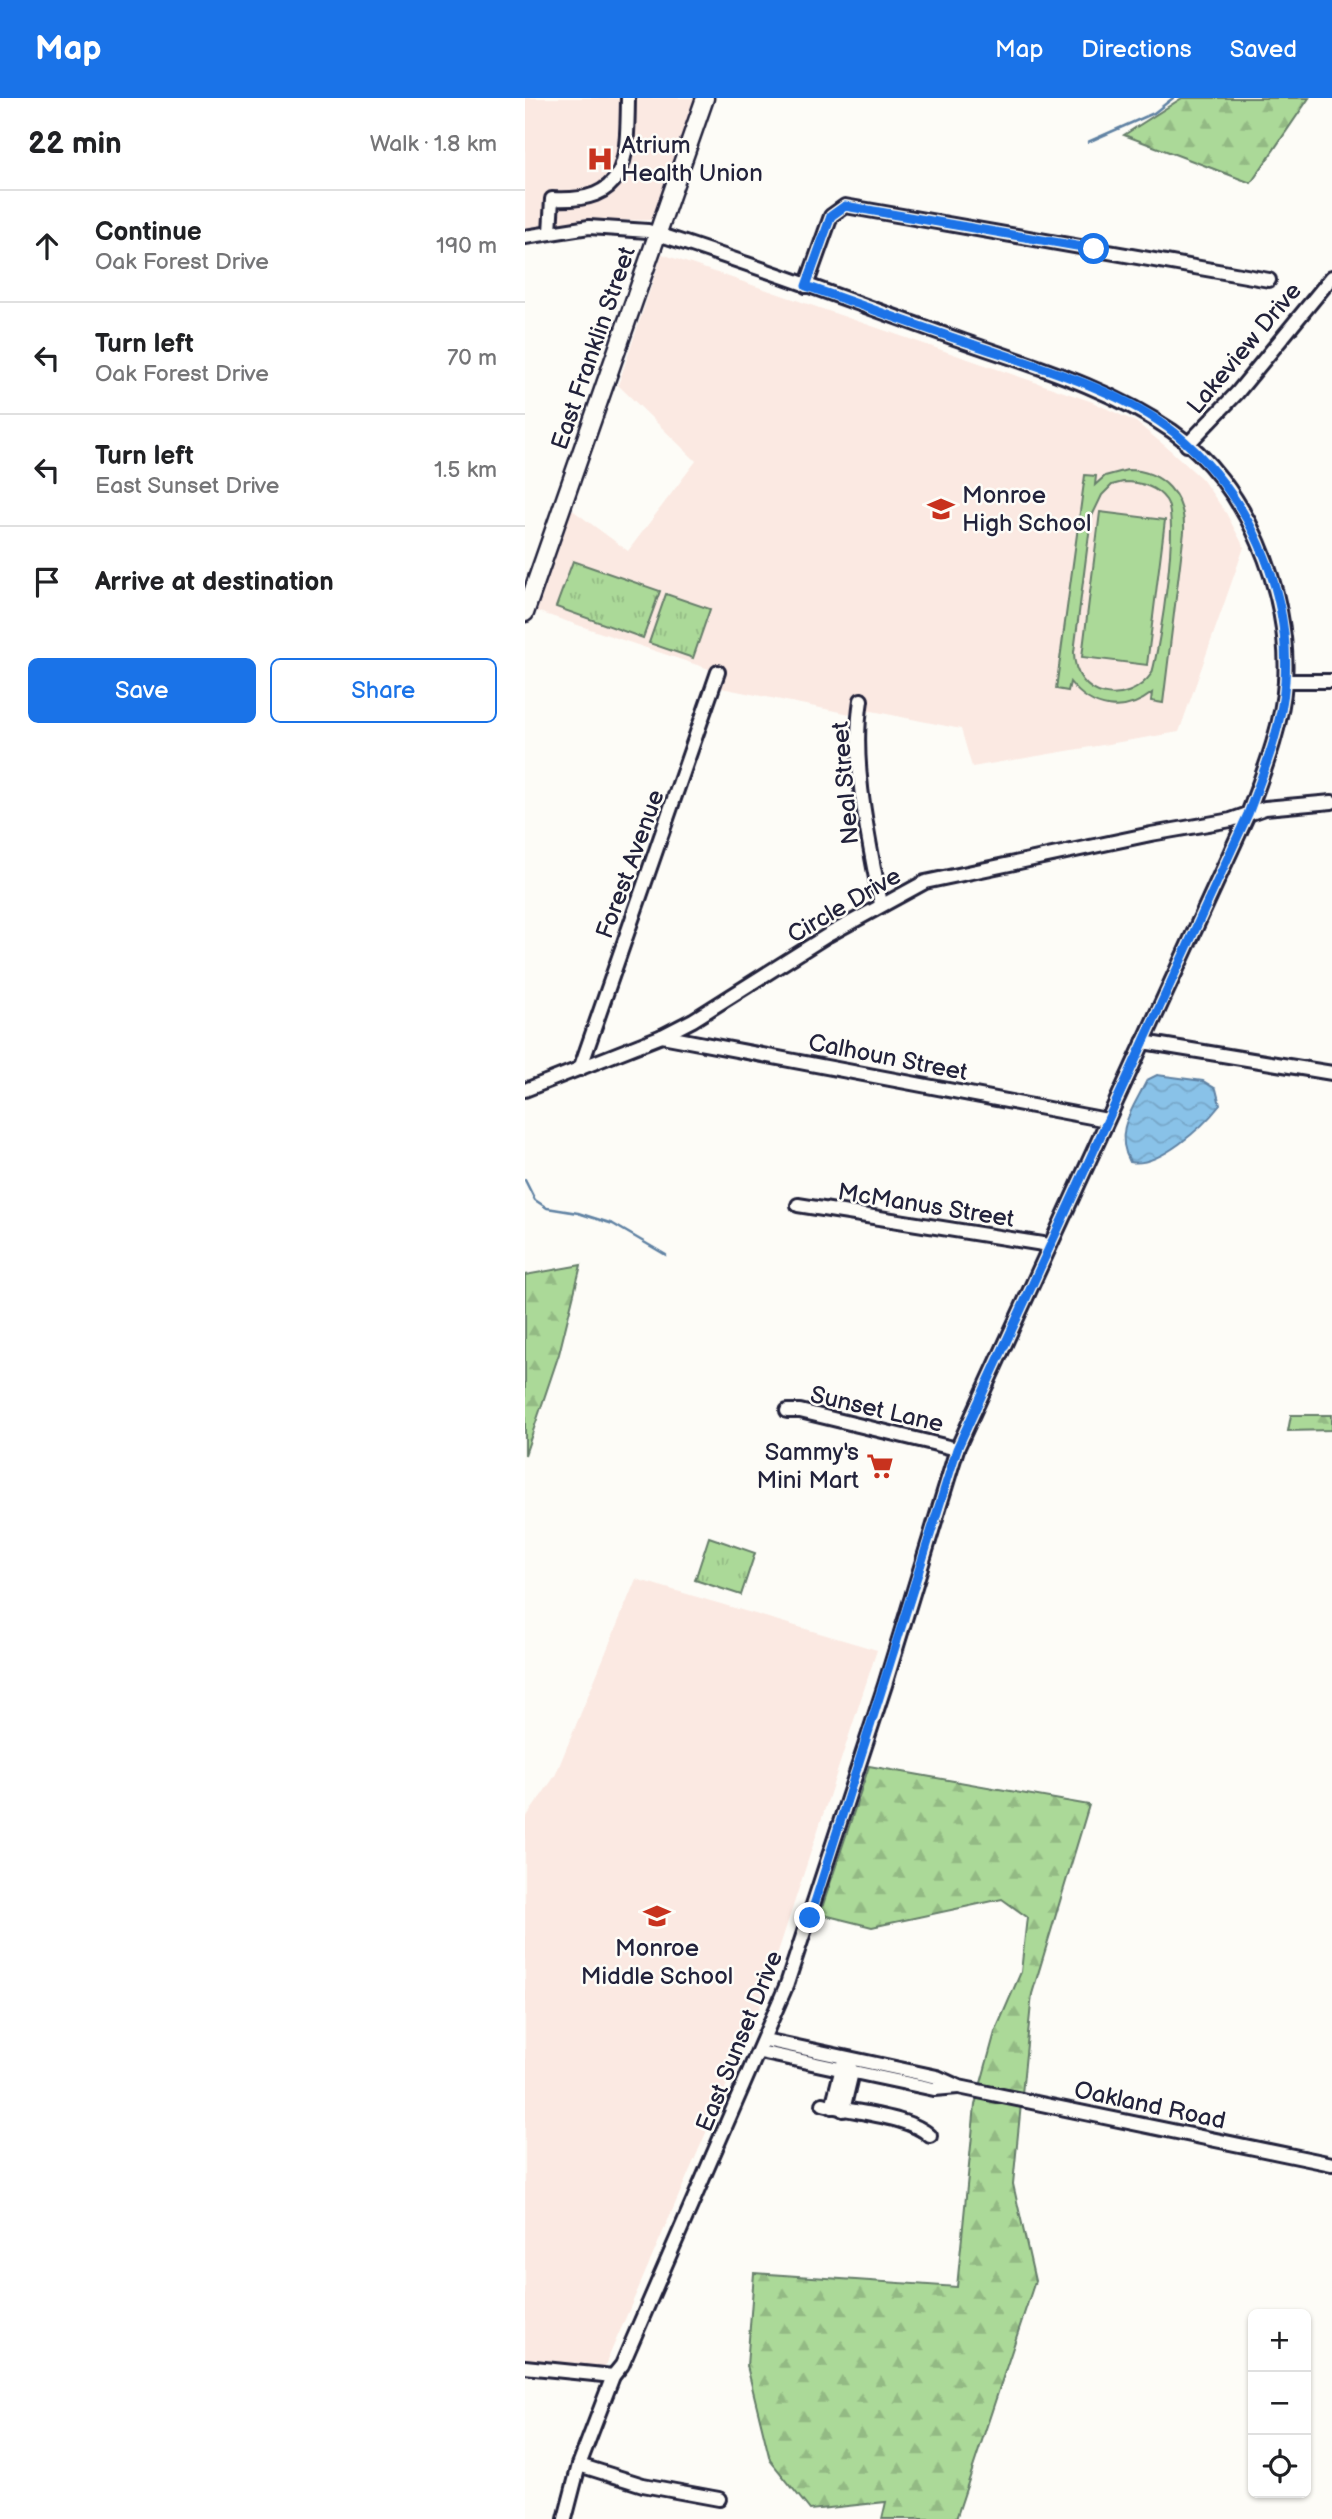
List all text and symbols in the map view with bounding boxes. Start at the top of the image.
text: Map [35,29,101,69]
text: Map [995,35,1043,64]
text: Directions [1081,35,1192,64]
text: Saved [1230,35,1297,64]
text: 22 min [28,126,122,162]
text: Walk · 1.8 km [370,130,497,158]
place label: Atrium Health Union [621,131,763,188]
hospital icon: Atrium Health Union [585,144,615,174]
text: Continue [95,217,202,248]
icon: ahead [28,227,66,265]
text: 190 m [436,232,497,260]
route start [1078,233,1109,264]
street label: East Franklin Street [545,242,642,454]
text: Oak Forest Drive [95,248,269,276]
street label: Lakeview Drive [1181,277,1308,420]
text: Turn left [95,329,194,360]
icon: left [28,339,66,377]
text: 70 m [447,344,497,372]
text: Oak Forest Drive [95,360,269,388]
text: Turn left [95,441,194,472]
icon: left [28,451,66,489]
text: 1.5 km [434,456,497,484]
text: East Sunset Drive [95,472,279,500]
place label: Monroe High School [962,481,1091,538]
school or university icon: Monroe High School [926,494,956,524]
icon: arrive [28,563,66,601]
text: Arrive at destination [95,567,334,598]
button: Save [28,658,256,723]
button: Share [270,658,497,723]
street label: Neal Street [826,720,865,846]
street label: Forest Avenue [590,786,671,942]
street label: Circle Drive [782,861,906,949]
street label: Calhoun Street [806,1028,971,1087]
street label: McManus Street [836,1177,1017,1234]
street label: Sunset Lane [807,1380,946,1439]
place label: Sammy's Mini Mart [756,1438,860,1495]
supermarket icon: Sammy's Mini Mart [865,1451,895,1481]
school or university icon: Monroe Middle School [642,1901,672,1931]
route end [794,1902,825,1933]
place label: Monroe Middle School [581,1934,733,1991]
street label: East Sunset Drive [690,1947,789,2136]
street label: Oakland Road [1072,2075,1228,2136]
map controls [1248,2309,1311,2498]
button: + [1248,2309,1311,2372]
button: − [1248,2372,1311,2435]
button: locate [1248,2435,1311,2498]

